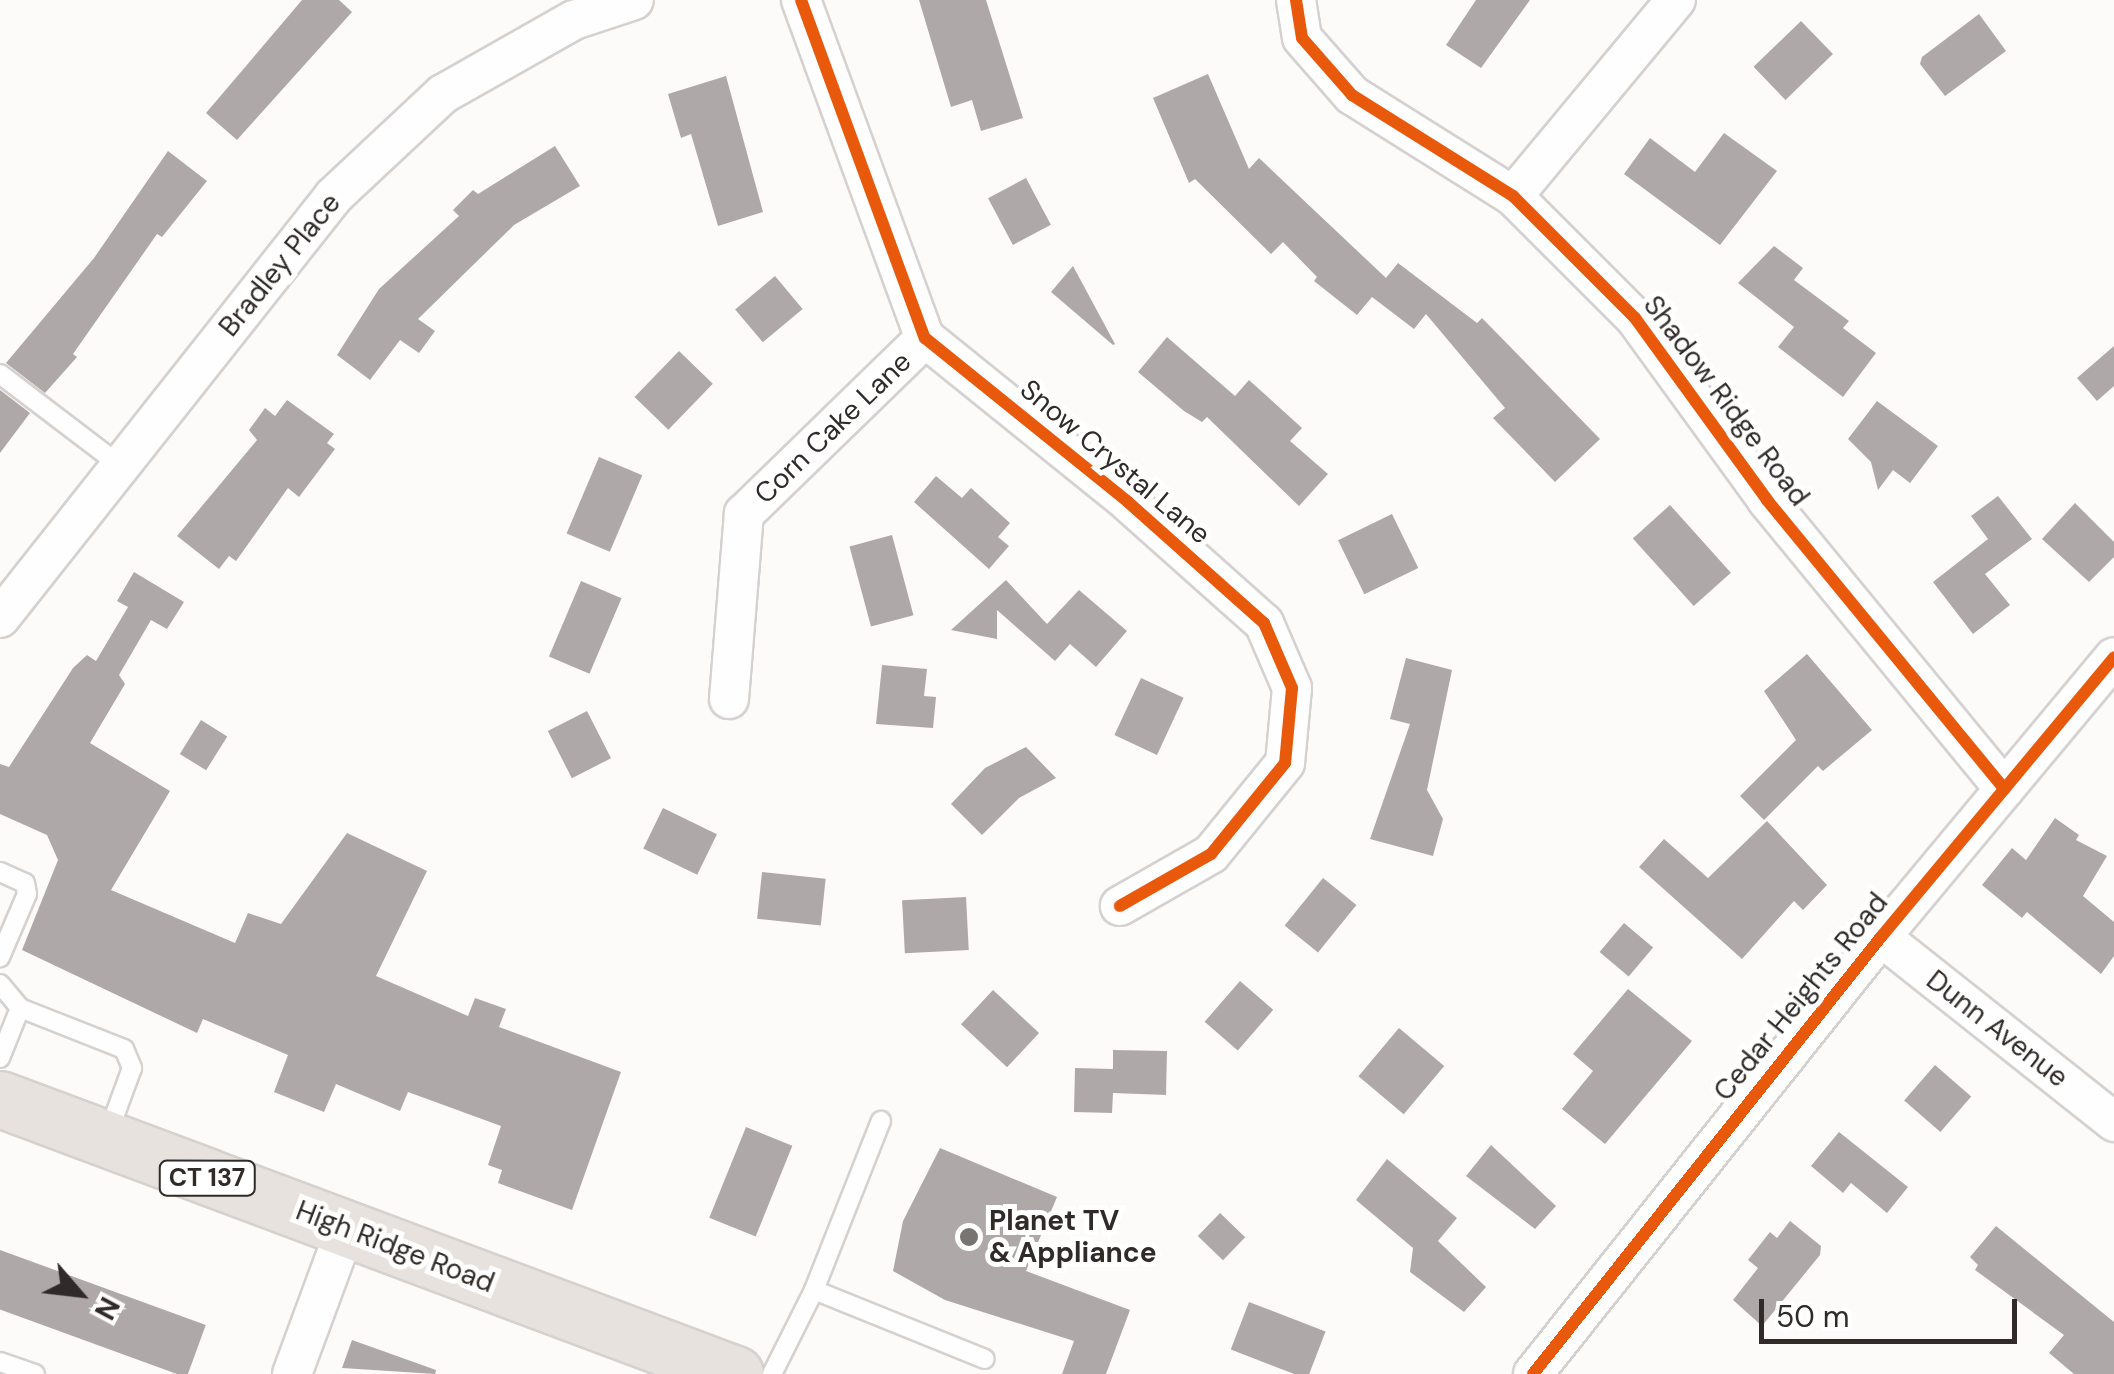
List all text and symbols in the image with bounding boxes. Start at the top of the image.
street label: Bradley Place [212,187,348,343]
street label: Shadow Ridge Road [1636,289,1816,513]
street label: Corn Cake Lane [748,345,918,511]
street label: Snow Crystal Lane [1013,373,1217,551]
street label: Cedar Heights Road [1707,886,1895,1108]
street label: Dunn Avenue [1920,963,2074,1095]
road number: CT 137 [157,1158,257,1198]
street label: High Ridge Road [291,1194,499,1300]
place label: Planet TV & Appliance [989,1204,1157,1270]
marker: Planet TV & Appliance [958,1226,980,1248]
north arrow [30,1244,130,1344]
scale bar [1764,1279,2022,1341]
text: N [86,1291,128,1326]
text: 50 m [1776,1297,1850,1336]

